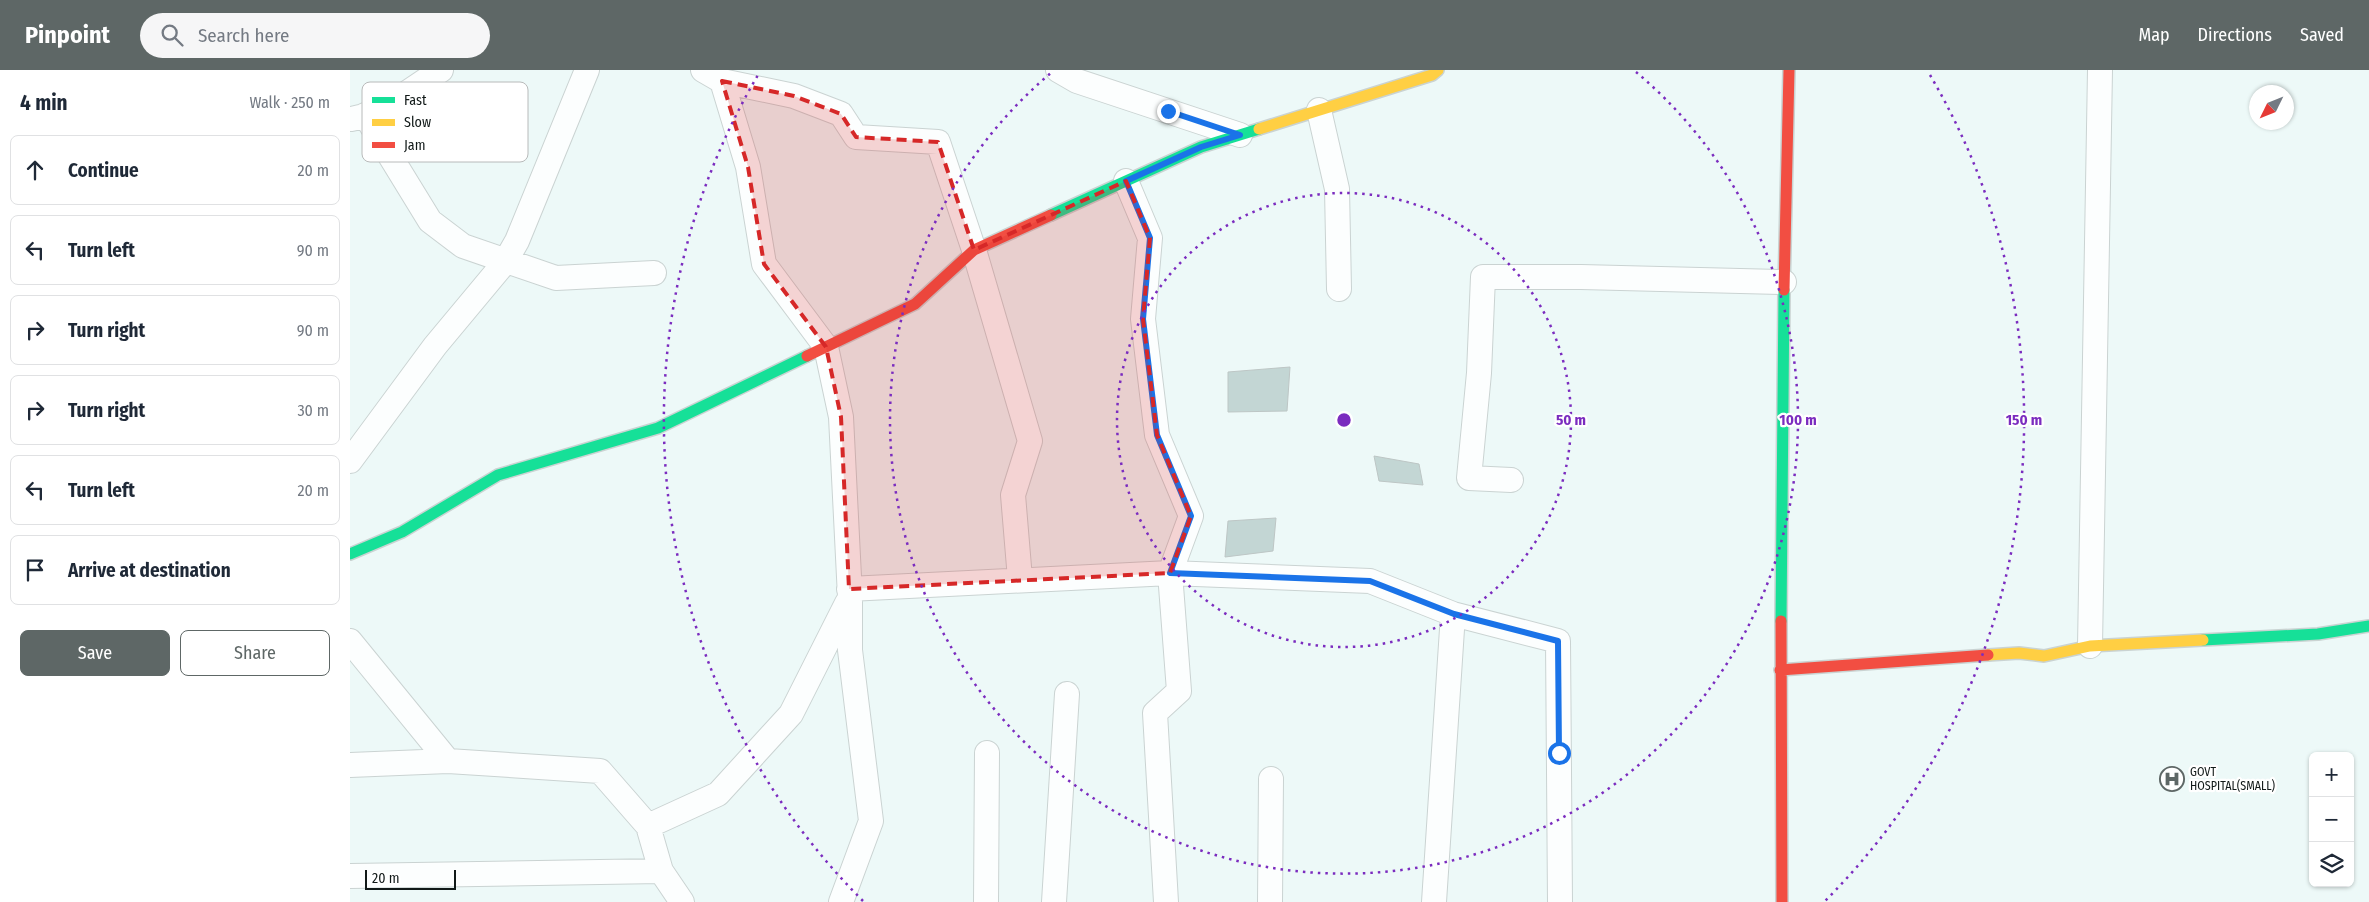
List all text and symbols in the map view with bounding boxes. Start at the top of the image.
search box [140,13,490,58]
text: Pinpoint [25,21,110,49]
icon: search [158,21,186,49]
text: Search here [198,24,289,47]
text: Map [2138,24,2170,46]
text: Directions [2198,24,2272,46]
text: Saved [2300,24,2344,46]
legend [362,82,528,162]
north arrow [2249,85,2294,130]
text: 4 min [20,90,68,116]
text: Fast [404,92,427,109]
text: Walk · 250 m [249,93,330,112]
route end [1157,100,1180,123]
text: Slow [404,114,431,131]
text: Jam [404,137,425,154]
icon: ahead [21,156,49,184]
text: Continue [68,159,139,182]
text: 20 m [298,161,329,180]
icon: left [21,236,49,264]
text: Turn left [68,239,135,262]
text: 90 m [297,241,329,260]
icon: right [21,316,49,344]
text: Turn right [68,319,145,342]
text: 90 m [297,321,329,340]
icon: right [21,396,49,424]
text: Turn right [68,399,145,422]
text: 30 m [297,401,329,420]
centre of rings [1335,411,1353,429]
text: 50 m [1556,411,1586,429]
text: 100 m [1779,411,1817,429]
text: 150 m [2006,411,2042,429]
icon: left [21,476,49,504]
text: Turn left [68,479,135,502]
text: 20 m [298,481,329,500]
icon: arrive [21,556,49,584]
text: Arrive at destination [68,559,231,582]
button: Save [20,630,170,676]
button: Share [180,630,330,676]
route start [1548,742,1571,765]
map controls [2309,752,2354,887]
button: + [2309,752,2354,797]
place label: GOVT HOSPITAL(SMALL) [2190,765,2276,793]
hospital icon: GOVT HOSPITAL(SMALL) [2159,766,2185,792]
button: − [2309,797,2354,842]
button: layers [2309,842,2354,887]
scale bar [365,867,456,890]
text: 20 m [372,870,400,887]

